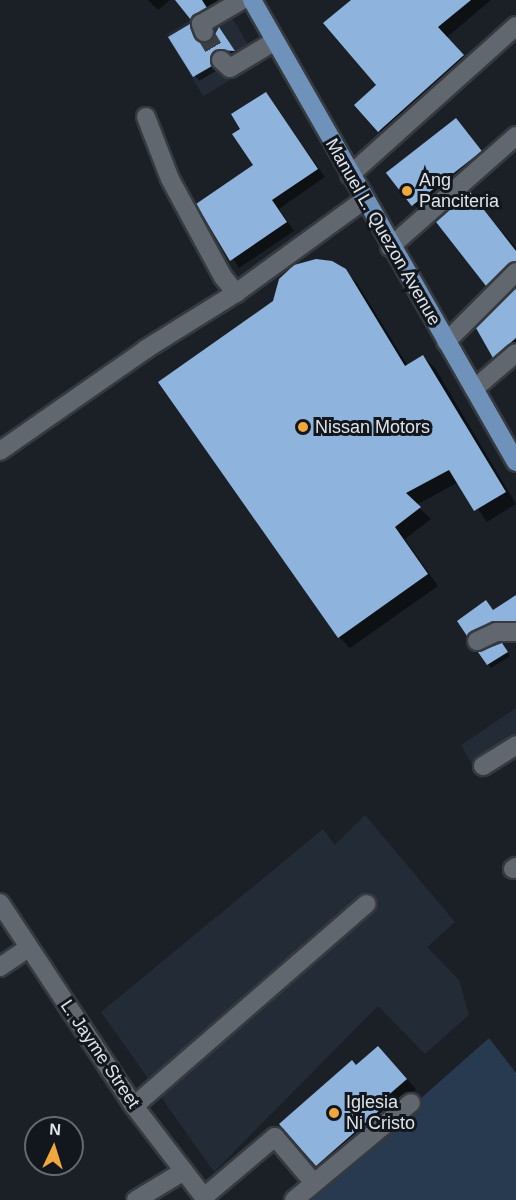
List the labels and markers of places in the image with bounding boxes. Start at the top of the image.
place label: Ang Panciteria [419,170,499,213]
marker: Ang Panciteria [400,184,414,198]
place label: Nissan Motors [315,416,430,438]
marker: Nissan Motors [296,420,310,434]
place label: Iglesia Ni Cristo [346,1092,415,1134]
marker: Iglesia Ni Cristo [327,1106,341,1120]

